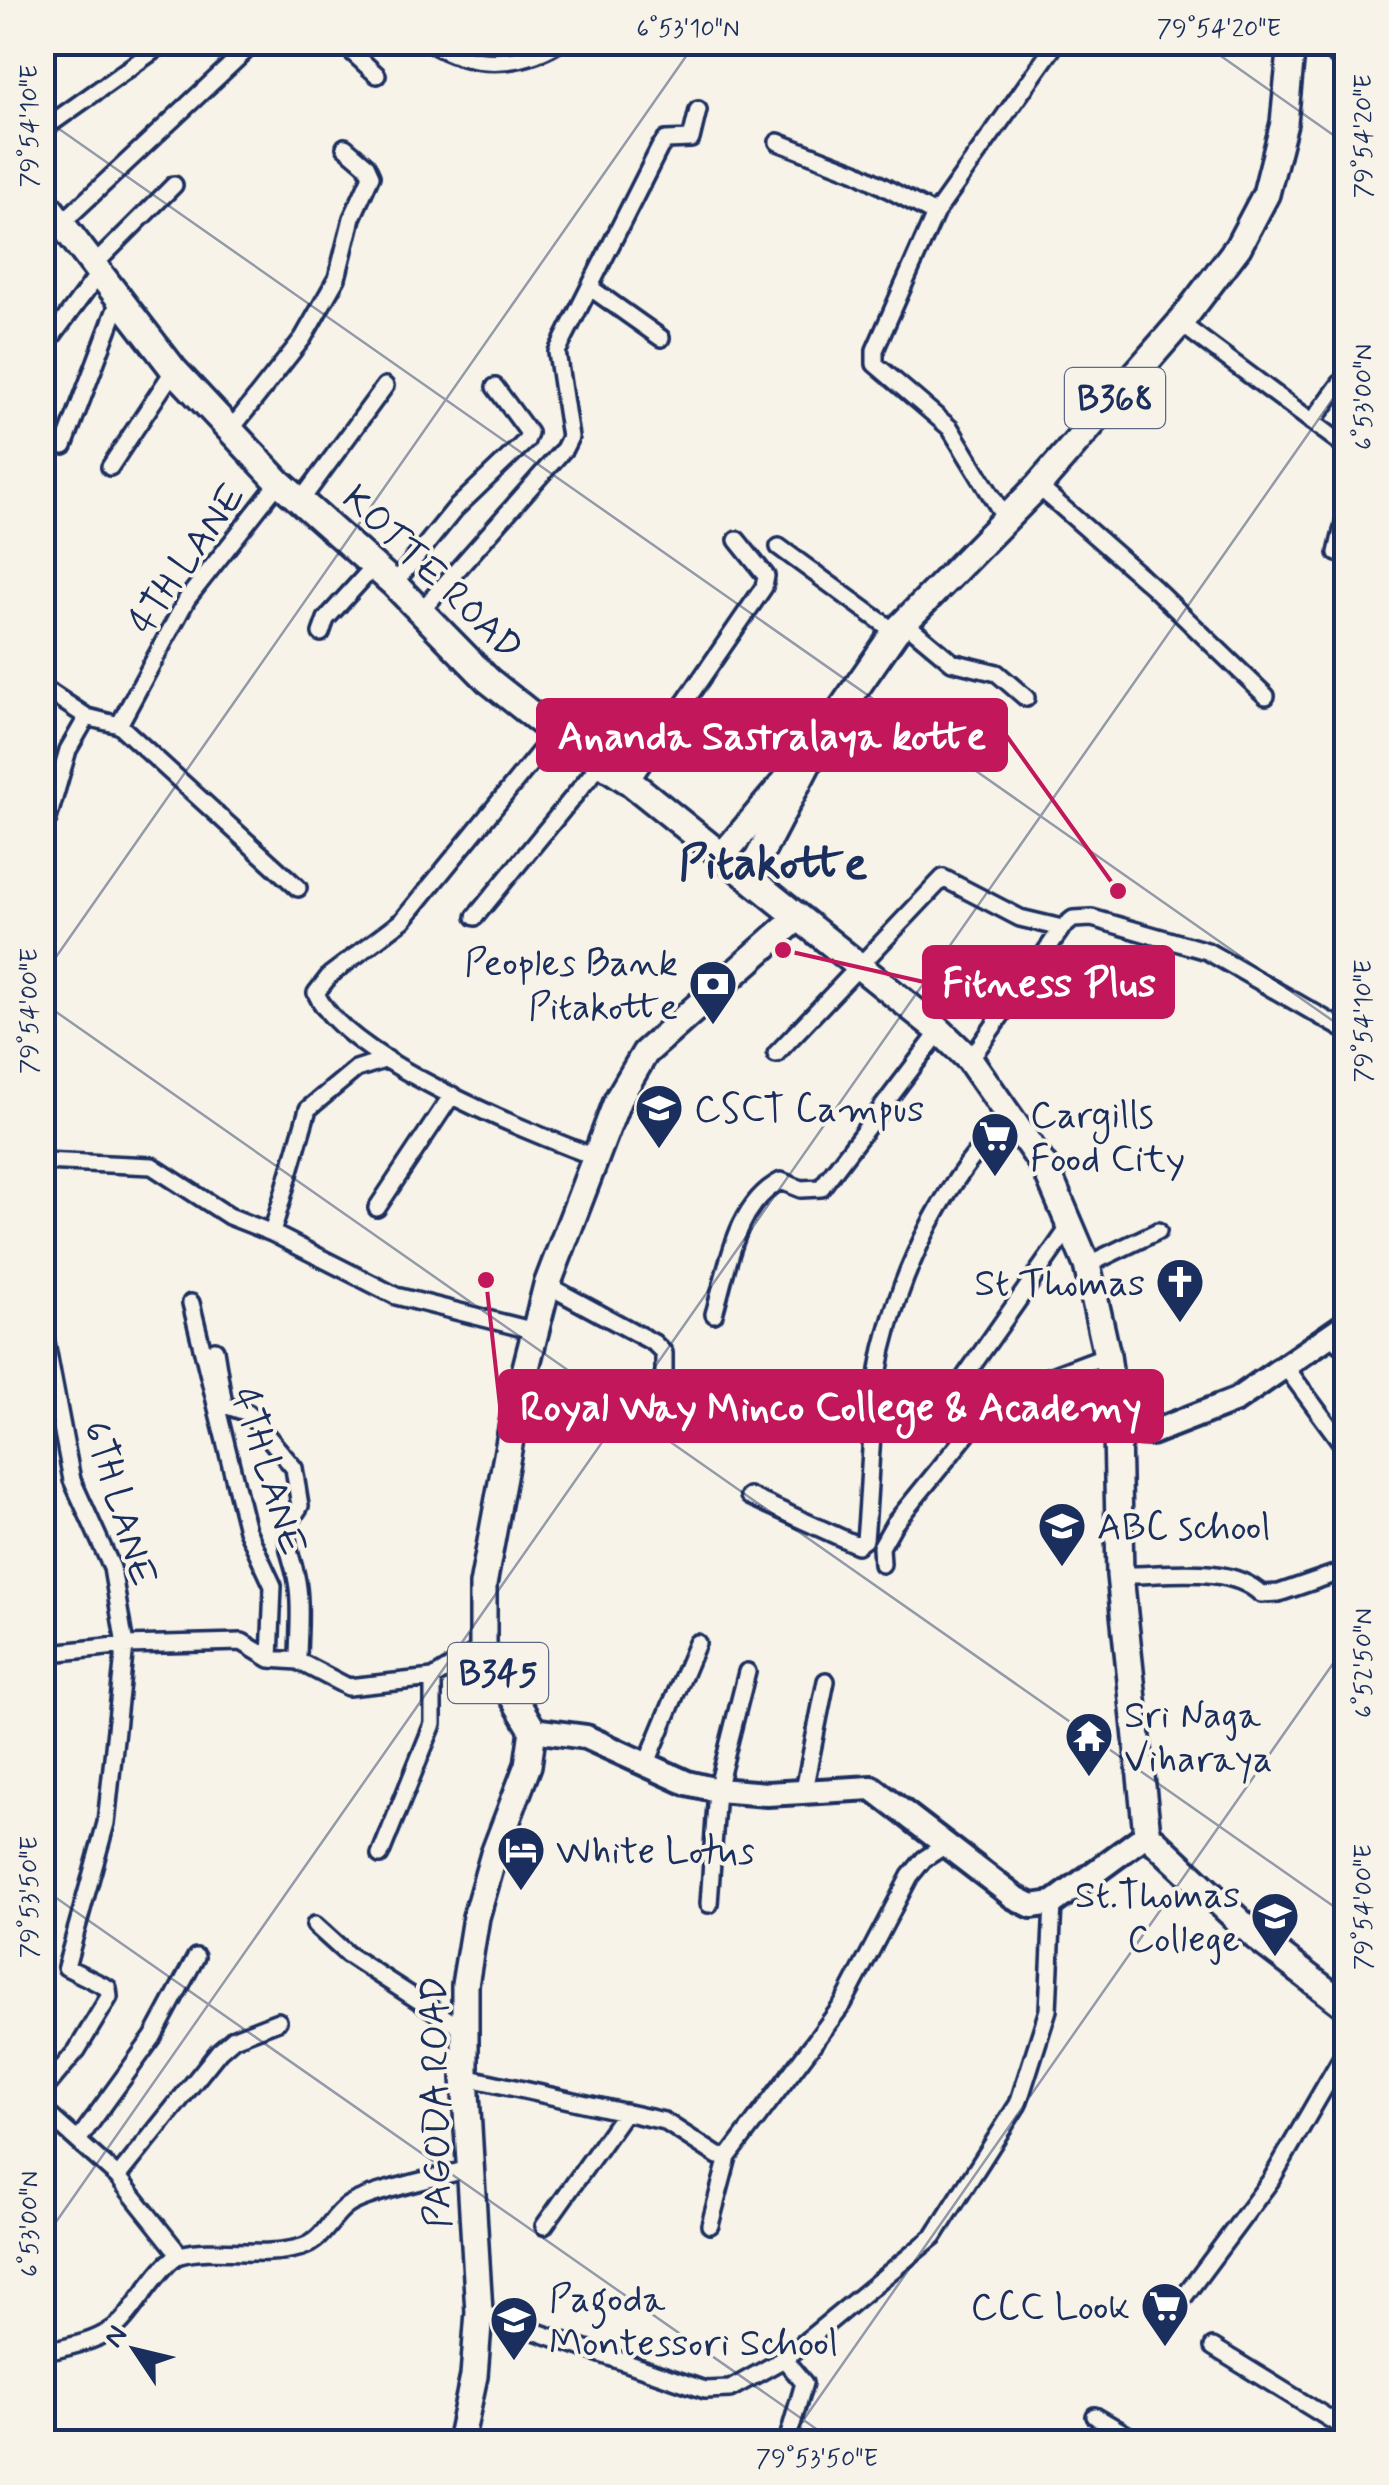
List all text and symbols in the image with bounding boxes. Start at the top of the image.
text: 6°53'10"N [636,13,740,46]
text: 79°54'20"E [1157,13,1281,46]
text: 79°54'10"E [14,64,47,188]
text: 79°54'20"E [1348,74,1381,198]
text: 6°53'00"N [1348,344,1381,450]
road number: B368 [1065,368,1165,428]
street label: 4TH LANE [118,475,258,644]
street label: KOTTE ROAD [330,475,532,672]
callout: Ananda Sastralaya kotte [538,700,1006,770]
text: Ananda Sastralaya kotte [558,712,986,764]
district label: Pitakotte [678,833,868,896]
place label: Peoples Bank Pitakotte [464,940,678,1033]
callout: Fitness Plus [924,947,1173,1017]
text: 79°54'00"E [14,948,47,1074]
bank icon: Peoples Bank Pitakotte [687,958,739,1026]
text: Fitness Plus [942,959,1156,1011]
text: 79°54'10"E [1348,959,1381,1083]
school or university icon: CSCT Campus [633,1082,685,1150]
place label: CSCT Campus [694,1086,924,1135]
place label: Cargills Food City [1030,1092,1185,1185]
supermarket icon: Cargills Food City [969,1110,1021,1178]
church icon: St Thomas [1154,1256,1206,1324]
place label: St Thomas [974,1260,1145,1309]
callout: Royal Way Minco College & Academy [500,1371,1162,1441]
street label: 4TH LANE [219,1382,316,1562]
text: Royal Way Minco College & Academy [520,1383,1142,1439]
street label: 6TH LANE [70,1415,167,1592]
school or university icon: ABC school [1036,1500,1088,1568]
place label: ABC school [1097,1504,1271,1553]
text: 6°52'50"N [1348,1608,1381,1718]
road number: B345 [448,1643,548,1703]
place label: Sri Naga Viharaya [1124,1692,1273,1785]
temple icon: Sri Naga Viharaya [1063,1710,1115,1778]
hotel icon: White Lotus [495,1824,547,1892]
place label: White Lotus [556,1828,755,1877]
text: 79°53'50"E [14,1836,47,1958]
text: 79°54'00"E [1348,1844,1381,1970]
place label: St.Thomas College [1075,1872,1240,1965]
school or university icon: St.Thomas College [1249,1890,1301,1958]
street label: PAGODA ROAD [411,1976,464,2228]
text: 6°53'00"N [14,2171,47,2277]
place label: Pagoda Montessori School [549,2276,838,2369]
supermarket icon: CCC Look [1139,2280,1191,2348]
place label: CCC Look [971,2284,1130,2333]
school or university icon: Pagoda Montessori School [488,2294,540,2362]
north arrow [85,2300,185,2400]
text: N [96,2319,137,2355]
text: 79°53'50"E [756,2443,878,2476]

